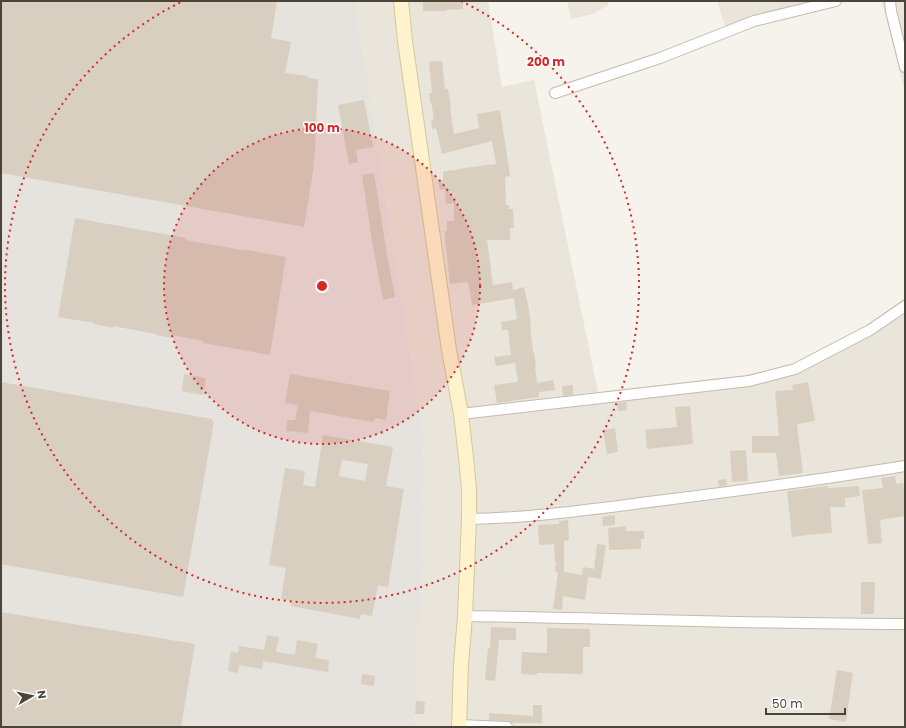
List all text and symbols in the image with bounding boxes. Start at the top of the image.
text: 200 m [527,53,565,70]
text: 100 m [304,119,340,136]
centre of rings [315,279,329,293]
north arrow [12,676,52,716]
text: N [33,689,50,700]
scale bar [766,690,845,716]
text: 50 m [772,695,803,712]

